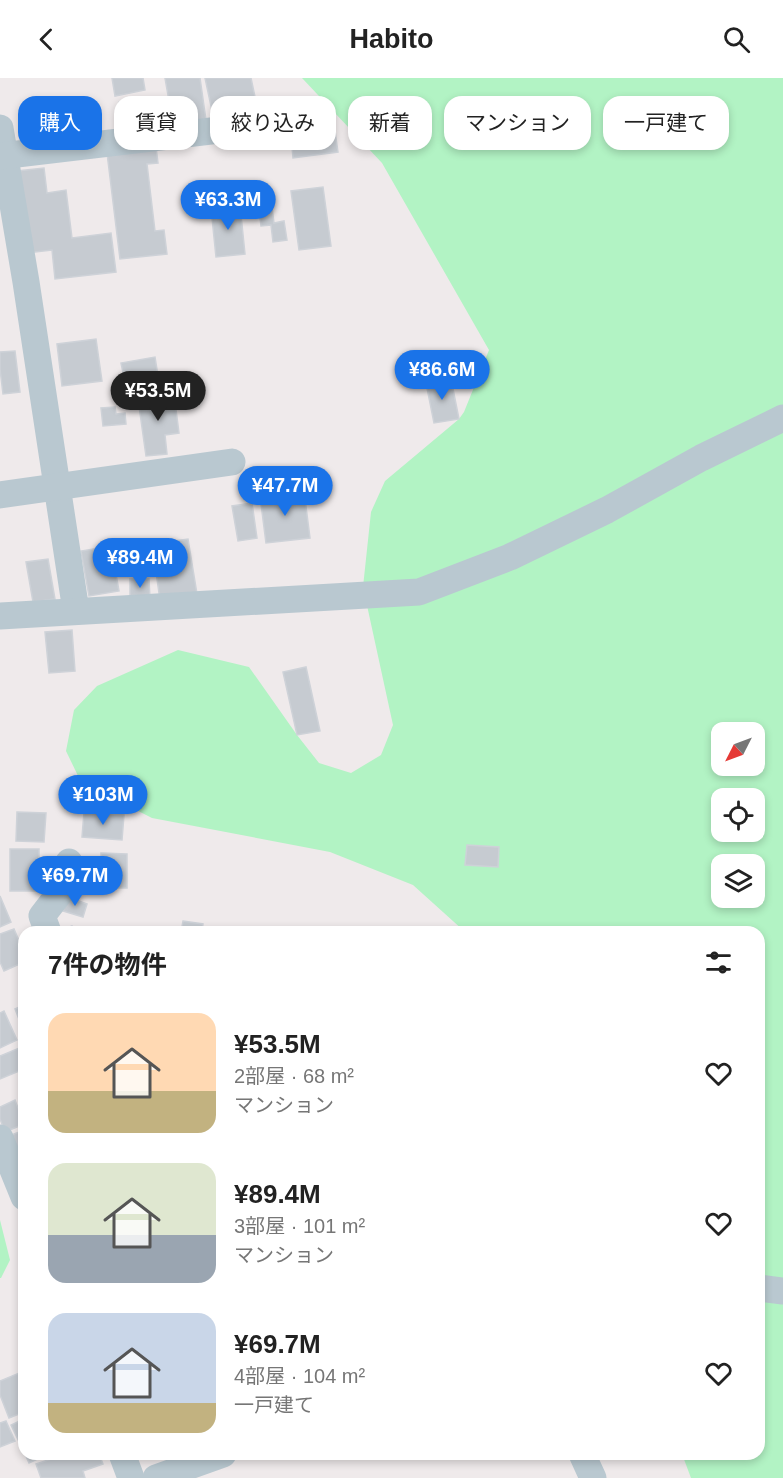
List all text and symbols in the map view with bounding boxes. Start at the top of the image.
icon: back [30,23,63,56]
icon: search [720,23,753,56]
text: Habito [350,24,434,54]
chip: 購入 [18,96,102,150]
chip: 賃貸 [114,96,198,150]
chip: 絞り込み [210,96,336,150]
chip: 新着 [348,96,432,150]
chip: マンション [444,96,591,150]
chip: 一戸建て [603,96,729,150]
pin: ¥63.3M [179,180,277,231]
text: ¥63.3M [195,188,261,210]
pin: ¥86.6M [393,350,491,401]
text: ¥86.6M [409,358,475,380]
pin: ¥53.5M [109,371,207,422]
text: ¥53.5M [125,379,191,401]
pin: ¥47.7M [236,466,334,517]
text: ¥47.7M [252,474,318,496]
pin: ¥89.4M [91,538,189,589]
text: ¥89.4M [107,546,173,568]
north arrow [711,722,765,776]
map controls [711,722,765,908]
pin: ¥103M [61,775,145,826]
text: ¥103M [72,783,134,805]
button: locate [711,788,765,842]
button: layers [711,854,765,908]
pin: ¥69.7M [26,856,124,907]
text: ¥69.7M [42,864,108,886]
icon: filters [702,946,735,979]
text: 7件の物件 [48,950,166,980]
text: ¥53.5M [234,1029,321,1059]
icon: home [96,1037,168,1109]
icon: heart [702,1057,735,1090]
text: 2部屋 · 68 m² [234,1065,354,1087]
text: マンション [234,1094,334,1116]
text: ¥89.4M [234,1179,321,1209]
icon: home [96,1187,168,1259]
icon: heart [702,1207,735,1240]
text: 3部屋 · 101 m² [234,1215,365,1237]
text: マンション [234,1244,334,1266]
text: ¥69.7M [234,1329,321,1359]
icon: home [96,1337,168,1409]
icon: heart [702,1357,735,1390]
text: 4部屋 · 104 m² [234,1365,365,1387]
text: 一戸建て [234,1394,314,1416]

